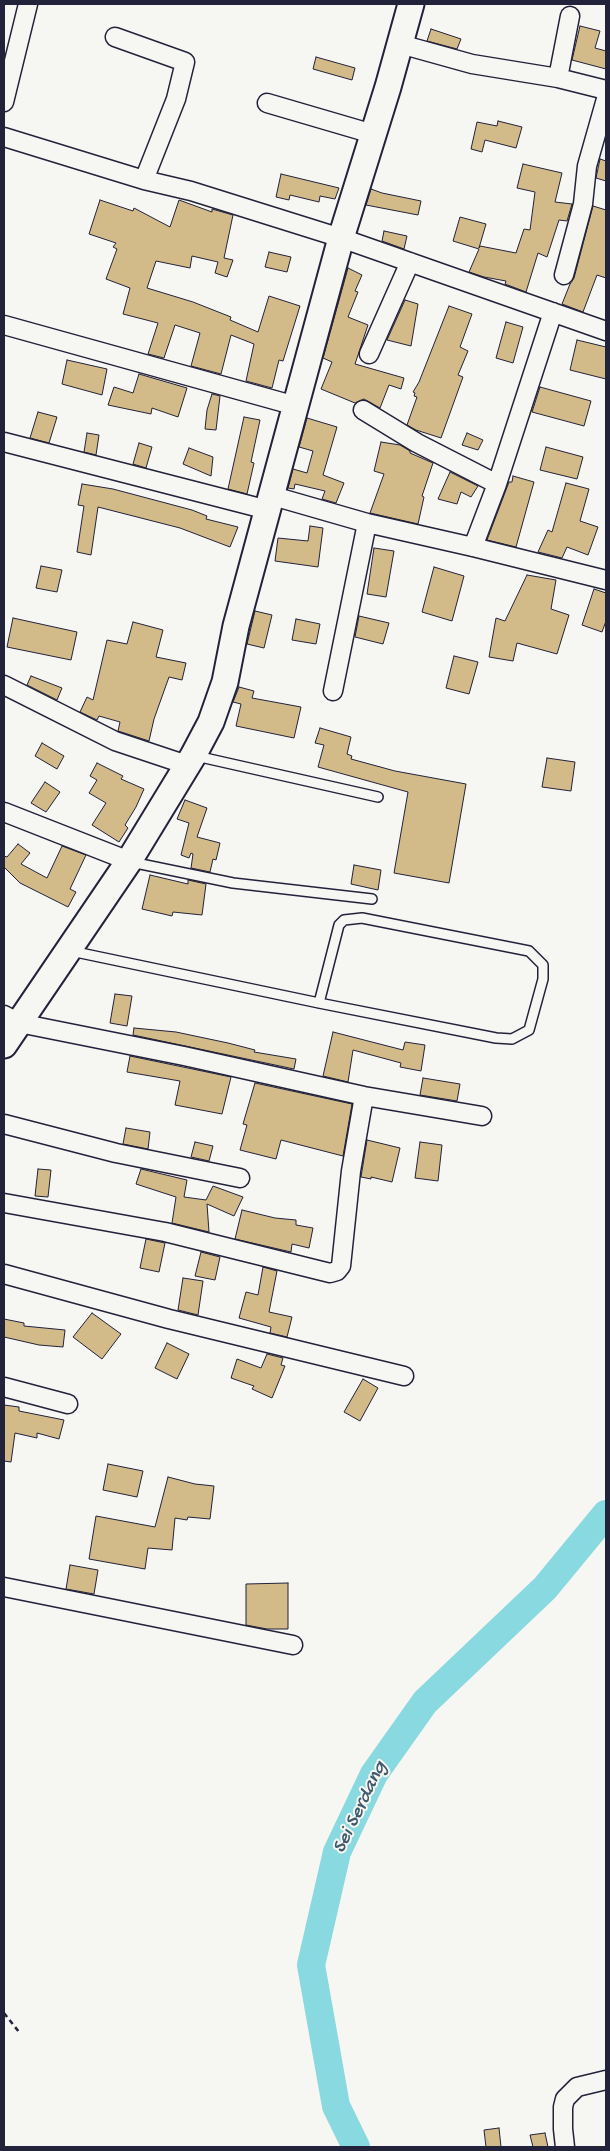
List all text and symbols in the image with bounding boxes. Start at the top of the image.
water label: Sei Serdang [329,1758,393,1858]

